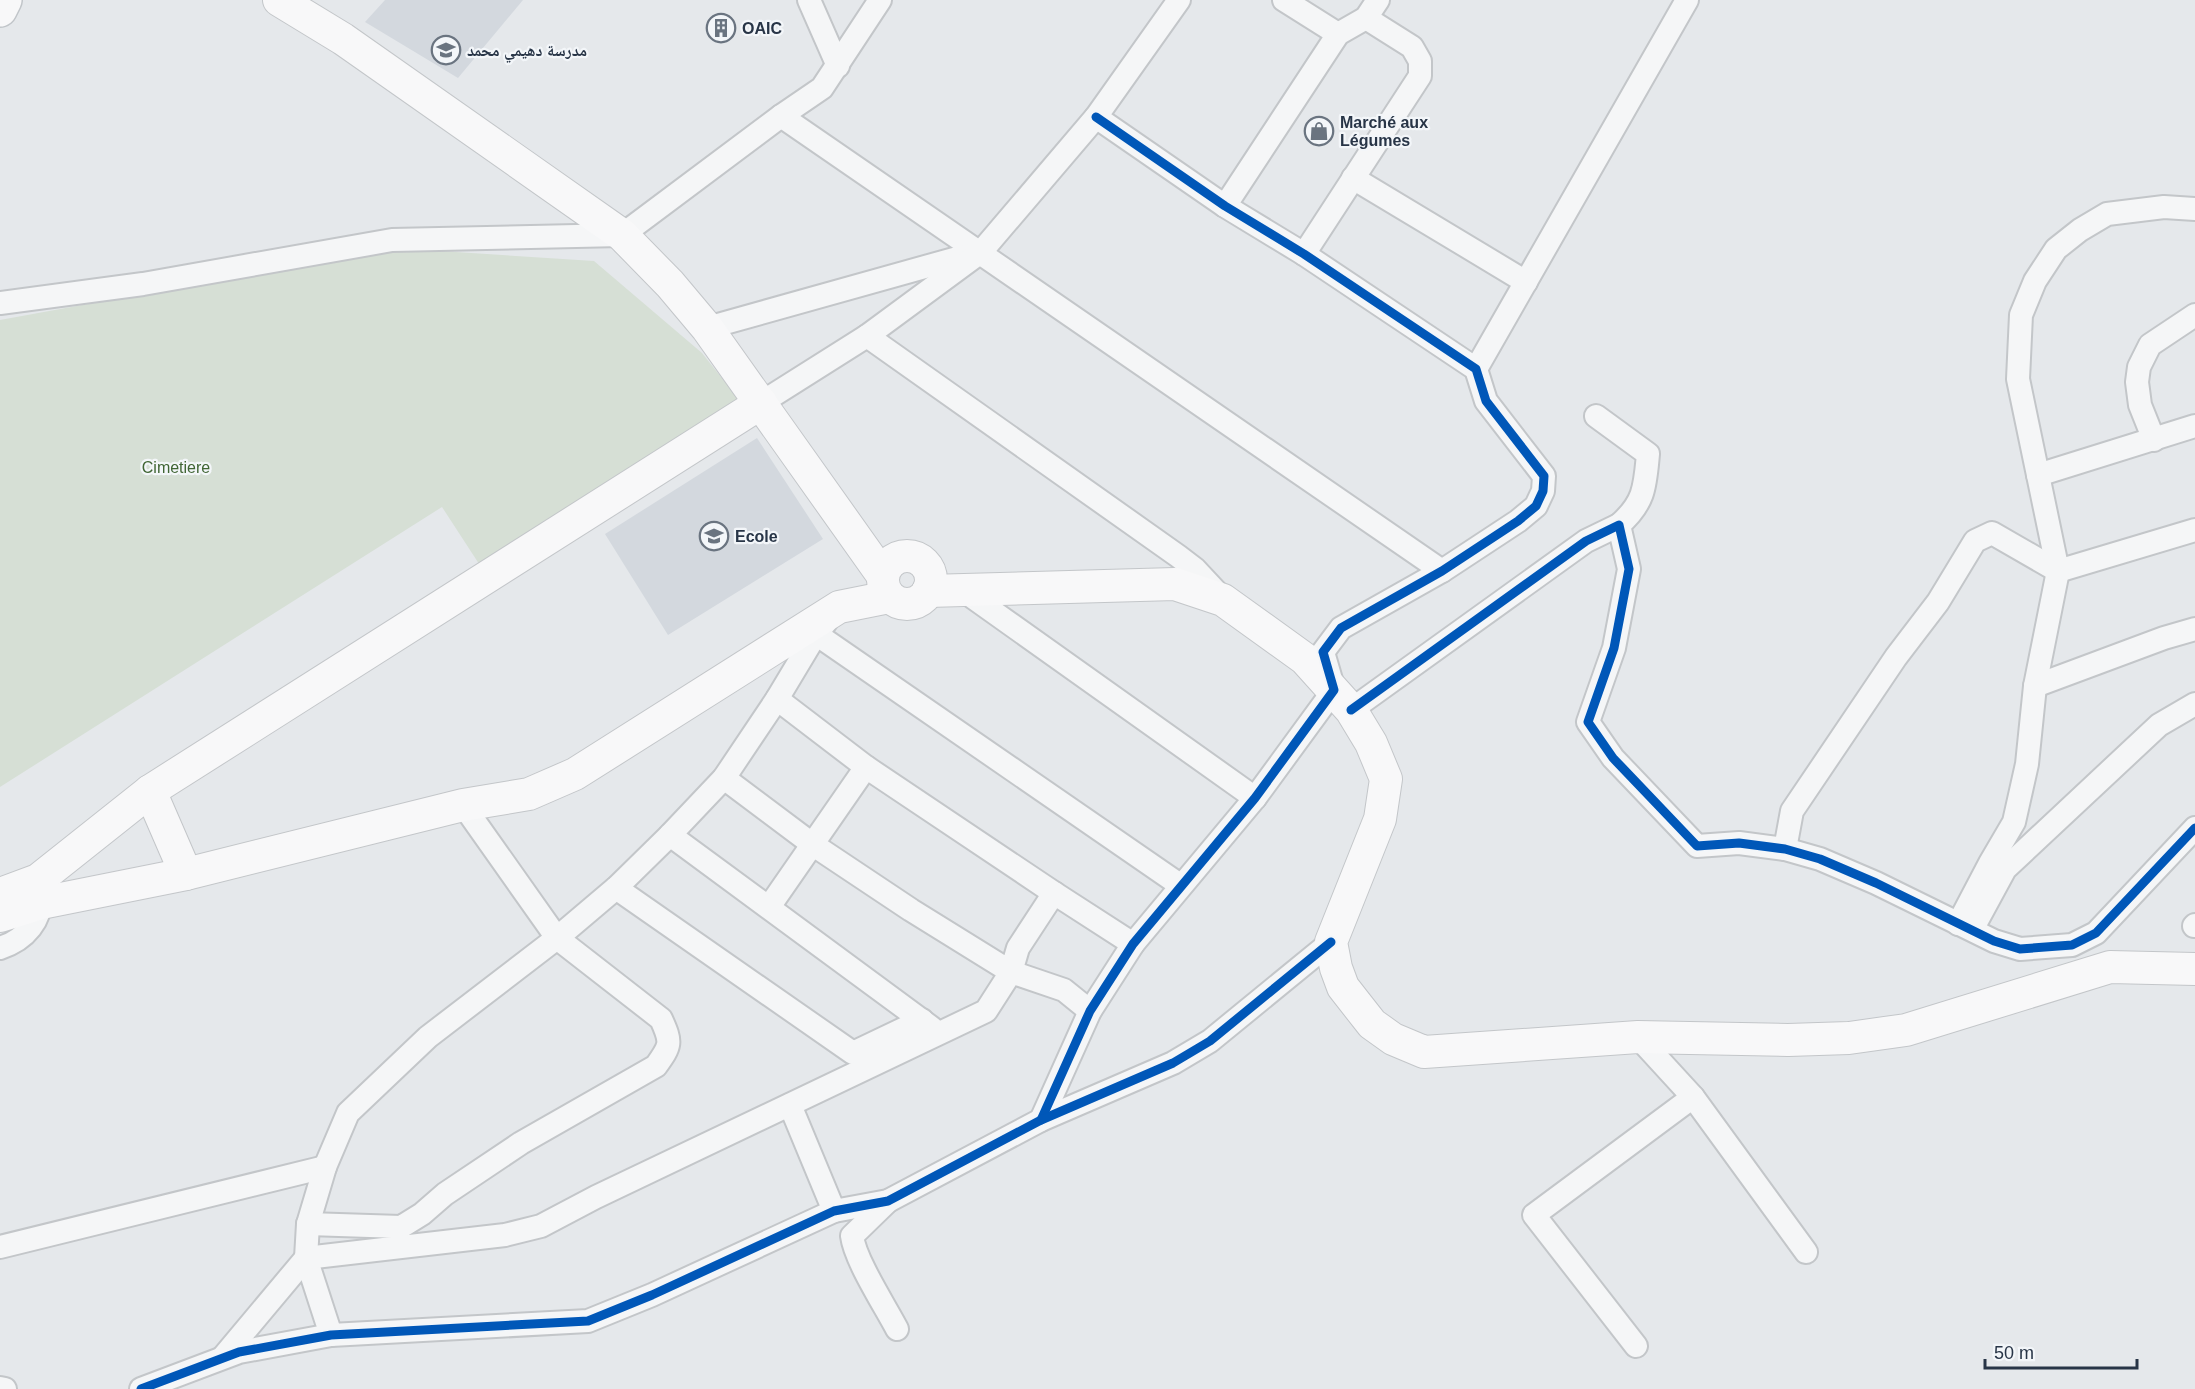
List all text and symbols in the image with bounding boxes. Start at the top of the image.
building icon: OAIC [705,12,737,44]
place label: OAIC [742,20,782,37]
school or university icon: مدرسة دهيمي محمد [430,34,462,66]
place label: مدرسة دهيمي محمد [467,42,587,63]
place label: Marché aux Légumes [1340,114,1428,149]
shop icon: Marché aux Légumes [1303,115,1335,147]
park label: Cimetiere [142,459,210,476]
school or university icon: Ecole [698,520,730,552]
place label: Ecole [735,528,778,545]
scale bar [1985,1332,2136,1370]
text: 50 m [1994,1343,2034,1363]

